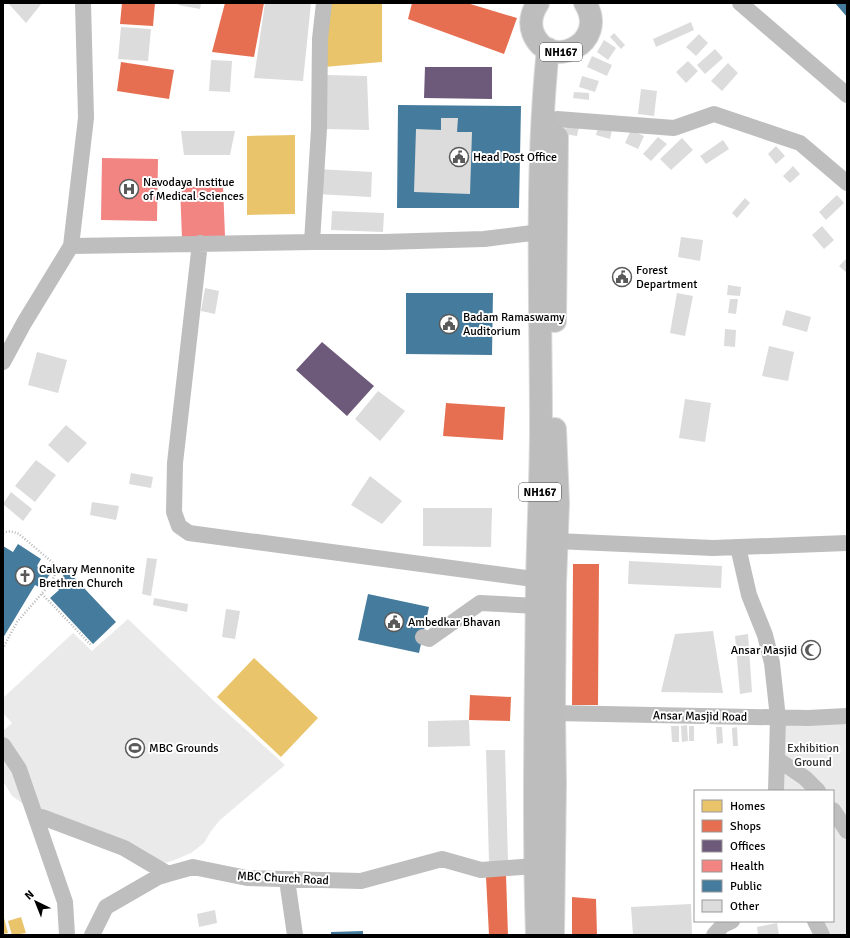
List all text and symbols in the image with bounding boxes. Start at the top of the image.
road number: NH167 [540,43,582,61]
public building icon: Head Post Office [448,146,470,168]
place label: Head Post Office [473,150,557,165]
place label: Navodaya Institue of Medical Sciences [143,175,244,204]
hospital icon: Navodaya Institue of Medical Sciences [118,178,140,200]
place label: Forest Department [636,263,697,292]
public building icon: Forest Department [611,266,633,288]
place label: Badam Ramaswamy Auditorium [463,310,565,339]
public building icon: Badam Ramaswamy Auditorium [438,313,460,335]
road number: NH167 [519,483,561,501]
place label: Calvary Mennonite Brethren Church [39,562,135,591]
church icon: Calvary Mennonite Brethren Church [14,565,36,587]
public building icon: Ambedkar Bhavan [383,611,405,633]
place label: Ambedkar Bhavan [408,615,501,630]
mosque icon: Ansar Masjid [800,639,822,661]
place label: Ansar Masjid [731,643,797,658]
street label: Ansar Masjid Road [653,708,747,725]
sports icon: MBC Grounds [124,737,146,759]
place label: MBC Grounds [149,741,219,756]
park label: Exhibition Ground [787,741,839,770]
legend [694,790,834,922]
text: Homes [730,799,765,814]
text: Shops [730,819,761,834]
text: Offices [730,839,765,854]
text: Health [730,859,764,874]
street label: MBC Church Road [237,869,329,888]
text: Public [730,879,762,894]
north arrow [16,882,56,922]
text: N [22,888,37,902]
text: Other [730,899,760,914]

